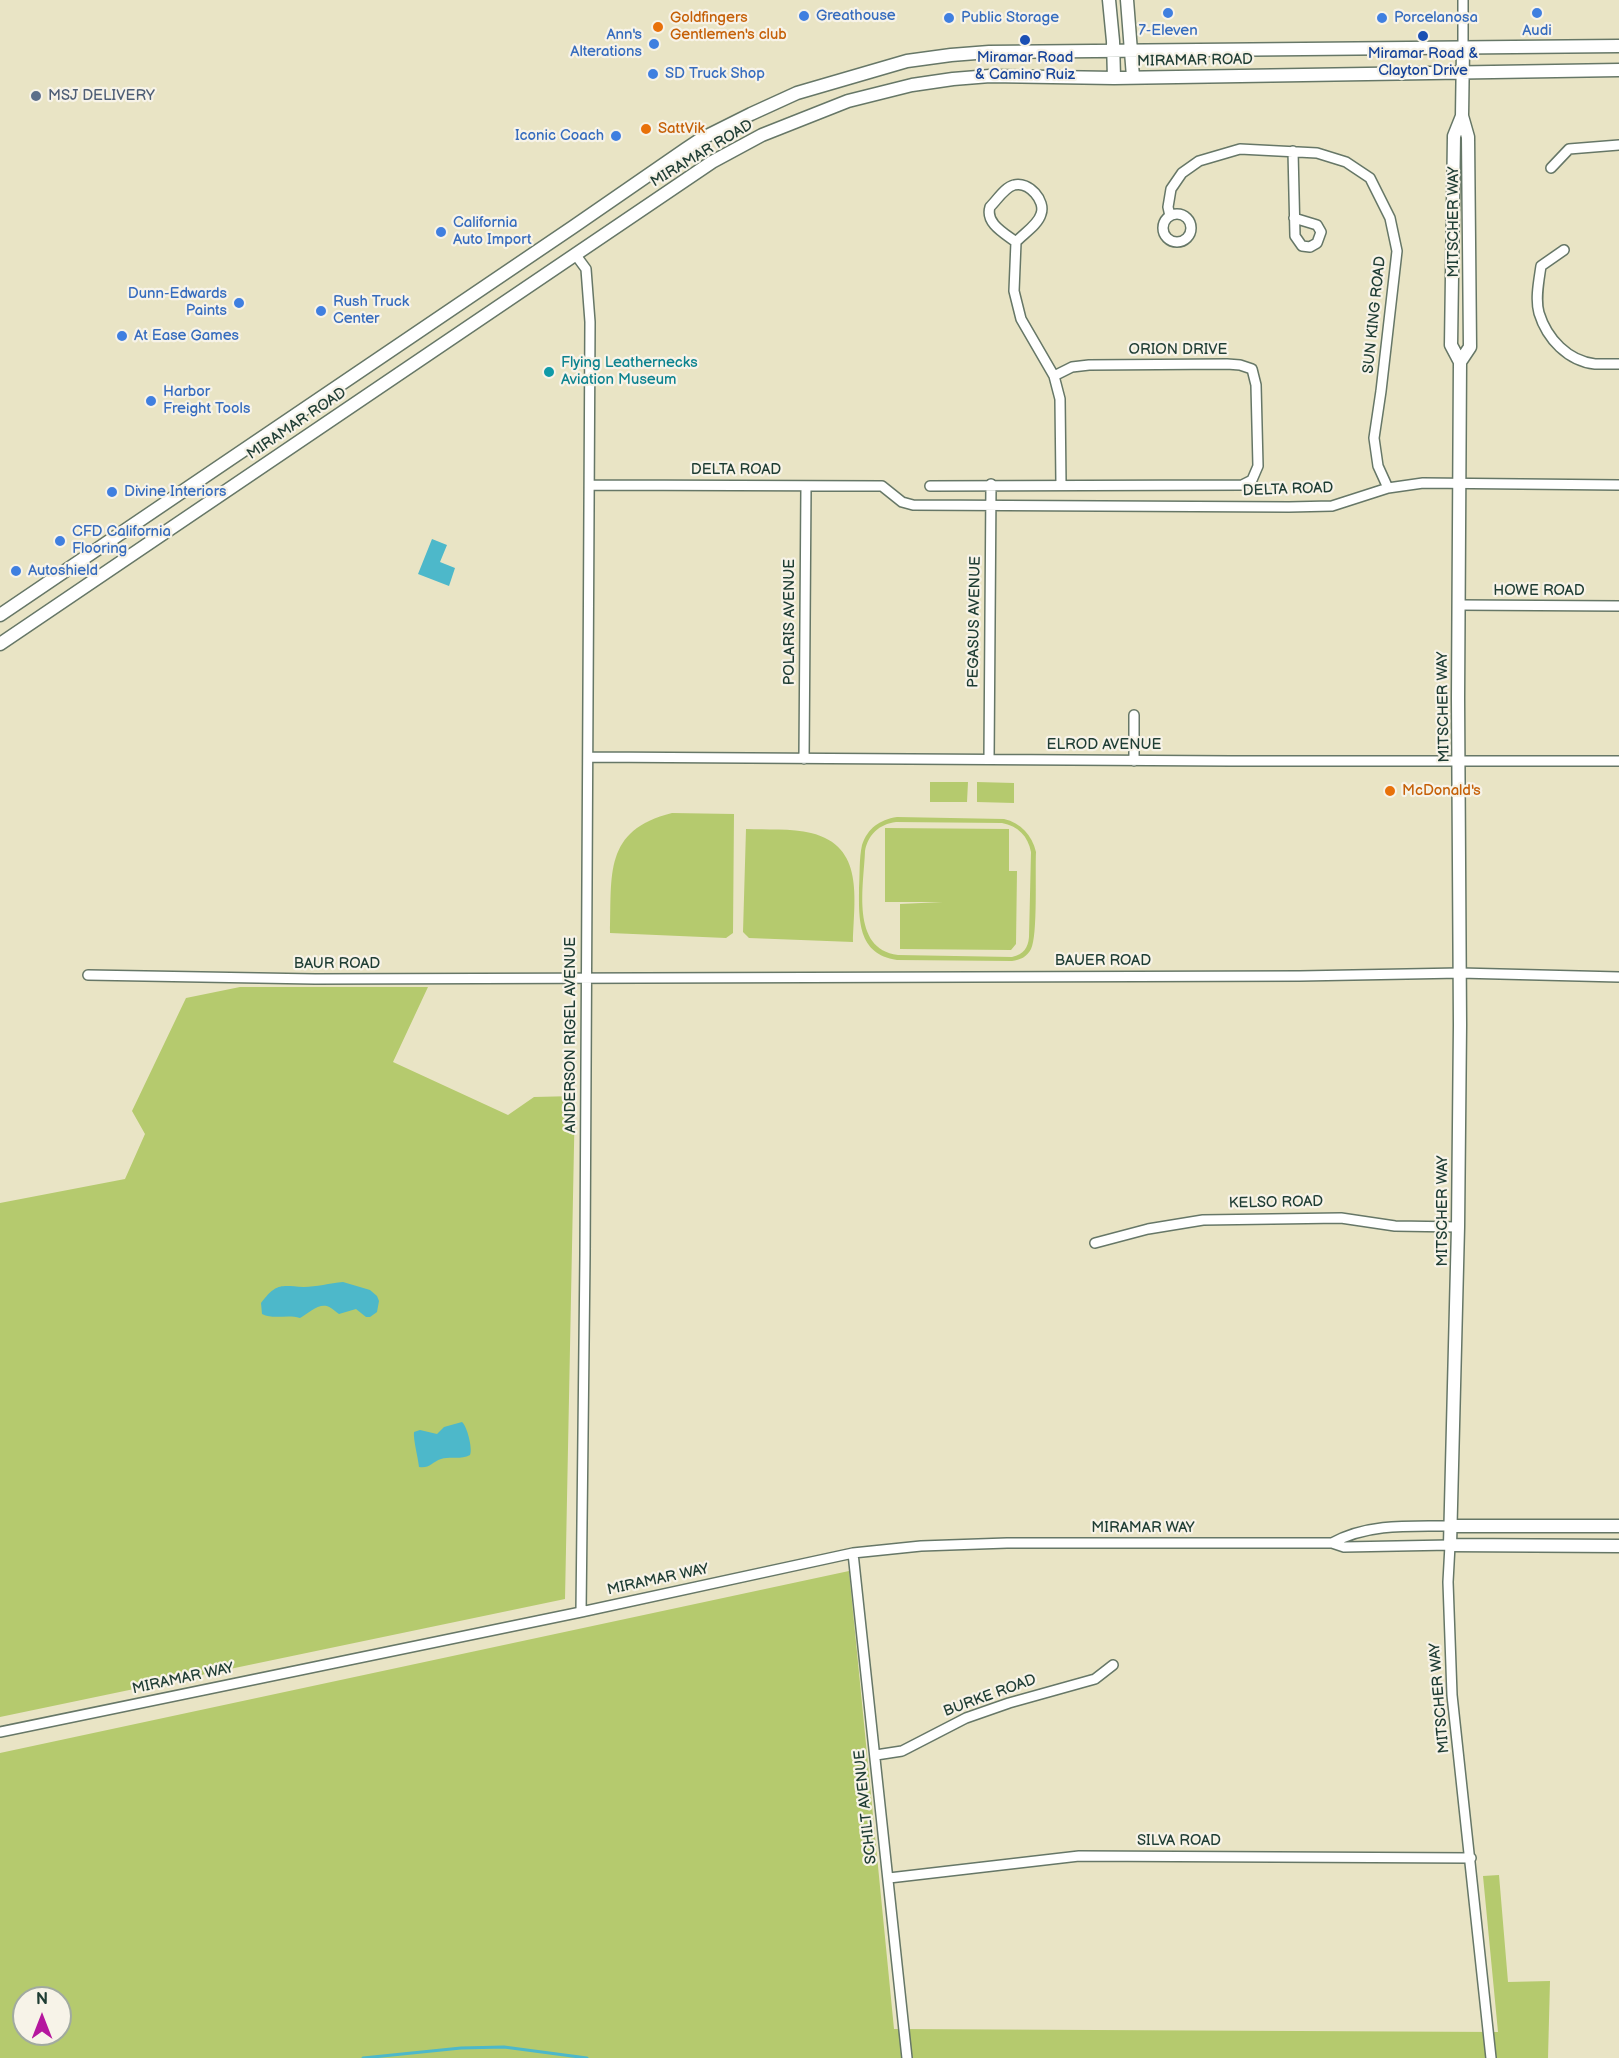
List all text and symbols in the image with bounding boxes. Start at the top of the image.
marker: 7-Eleven [1161,6,1175,20]
marker: Audi [1530,6,1544,20]
place label: Greathouse [816,7,896,25]
place label: Goldfingers Gentlemen's club [670,9,787,44]
marker: Greathouse [797,9,811,23]
place label: Public Storage [961,9,1059,27]
place label: Porcelanosa [1394,9,1478,27]
marker: Public Storage [942,11,956,25]
marker: Porcelanosa [1375,11,1389,25]
marker: Goldfingers Gentlemen's club [651,20,665,34]
place label: 7-Eleven [1138,22,1198,40]
place label: Audi [1522,22,1552,40]
place label: Ann's Alterations [570,26,642,61]
marker: Miramar Road & Clayton Drive [1416,29,1430,43]
marker: Miramar Road & Camino Ruiz [1018,33,1032,47]
marker: Ann's Alterations [647,37,661,51]
place label: Miramar Road & Clayton Drive [1368,45,1478,80]
place label: Miramar Road & Camino Ruiz [975,49,1075,84]
street label: MIRAMAR ROAD [1137,51,1253,71]
place label: SD Truck Shop [665,65,765,83]
marker: SD Truck Shop [646,67,660,81]
place label: MSJ DELIVERY [48,87,155,105]
marker: MSJ DELIVERY [29,89,43,103]
street label: MIRAMAR ROAD [648,116,756,192]
place label: SattVik [658,120,705,138]
marker: SattVik [639,122,653,136]
place label: Iconic Coach [515,127,604,145]
marker: Iconic Coach [609,129,623,143]
street label: MITSCHER WAY [1445,167,1463,277]
place label: California Auto Import [453,214,532,249]
marker: California Auto Import [434,225,448,239]
street label: SUN KING ROAD [1360,255,1390,375]
place label: Dunn-Edwards Paints [128,285,227,320]
place label: Rush Truck Center [333,293,409,328]
marker: Dunn-Edwards Paints [232,296,246,310]
marker: Rush Truck Center [314,304,328,318]
place label: At Ease Games [134,327,239,345]
marker: At Ease Games [115,329,129,343]
street label: ORION DRIVE [1129,341,1227,359]
place label: Flying Leathernecks Aviation Museum [561,354,698,389]
marker: Flying Leathernecks Aviation Museum [542,365,556,379]
place label: Harbor Freight Tools [163,383,250,418]
street label: MIRAMAR ROAD [244,384,350,464]
marker: Harbor Freight Tools [144,394,158,408]
street label: DELTA ROAD [691,461,781,479]
street label: DELTA ROAD [1242,479,1334,501]
place label: Divine Interiors [124,483,226,501]
marker: Divine Interiors [105,485,119,499]
place label: CFD California Flooring [72,523,171,558]
marker: CFD California Flooring [53,534,67,548]
street label: PEGASUS AVENUE [965,556,985,688]
street label: POLARIS AVENUE [781,559,799,685]
place label: Autoshield [28,562,98,580]
marker: Autoshield [9,564,23,578]
street label: HOWE ROAD [1493,582,1585,600]
street label: MITSCHER WAY [1434,651,1454,763]
street label: ELROD AVENUE [1047,736,1161,754]
place label: McDonald's [1402,782,1481,800]
marker: McDonald's [1383,784,1397,798]
street label: ANDERSON RIGEL AVENUE [562,937,580,1133]
street label: BAUER ROAD [1055,952,1151,970]
street label: BAUR ROAD [294,955,380,973]
street label: MITSCHER WAY [1434,1156,1452,1266]
street label: KELSO ROAD [1229,1193,1323,1213]
street label: MIRAMAR WAY [1091,1519,1195,1537]
street label: MIRAMAR WAY [606,1560,710,1600]
street label: MITSCHER WAY [1426,1642,1454,1754]
street label: MIRAMAR WAY [131,1659,235,1699]
street label: BURKE ROAD [941,1671,1039,1721]
street label: SCHILT AVENUE [851,1749,881,1865]
street label: SILVA ROAD [1137,1832,1221,1850]
north arrow [12,1986,72,2046]
text: N [36,1990,48,2009]

